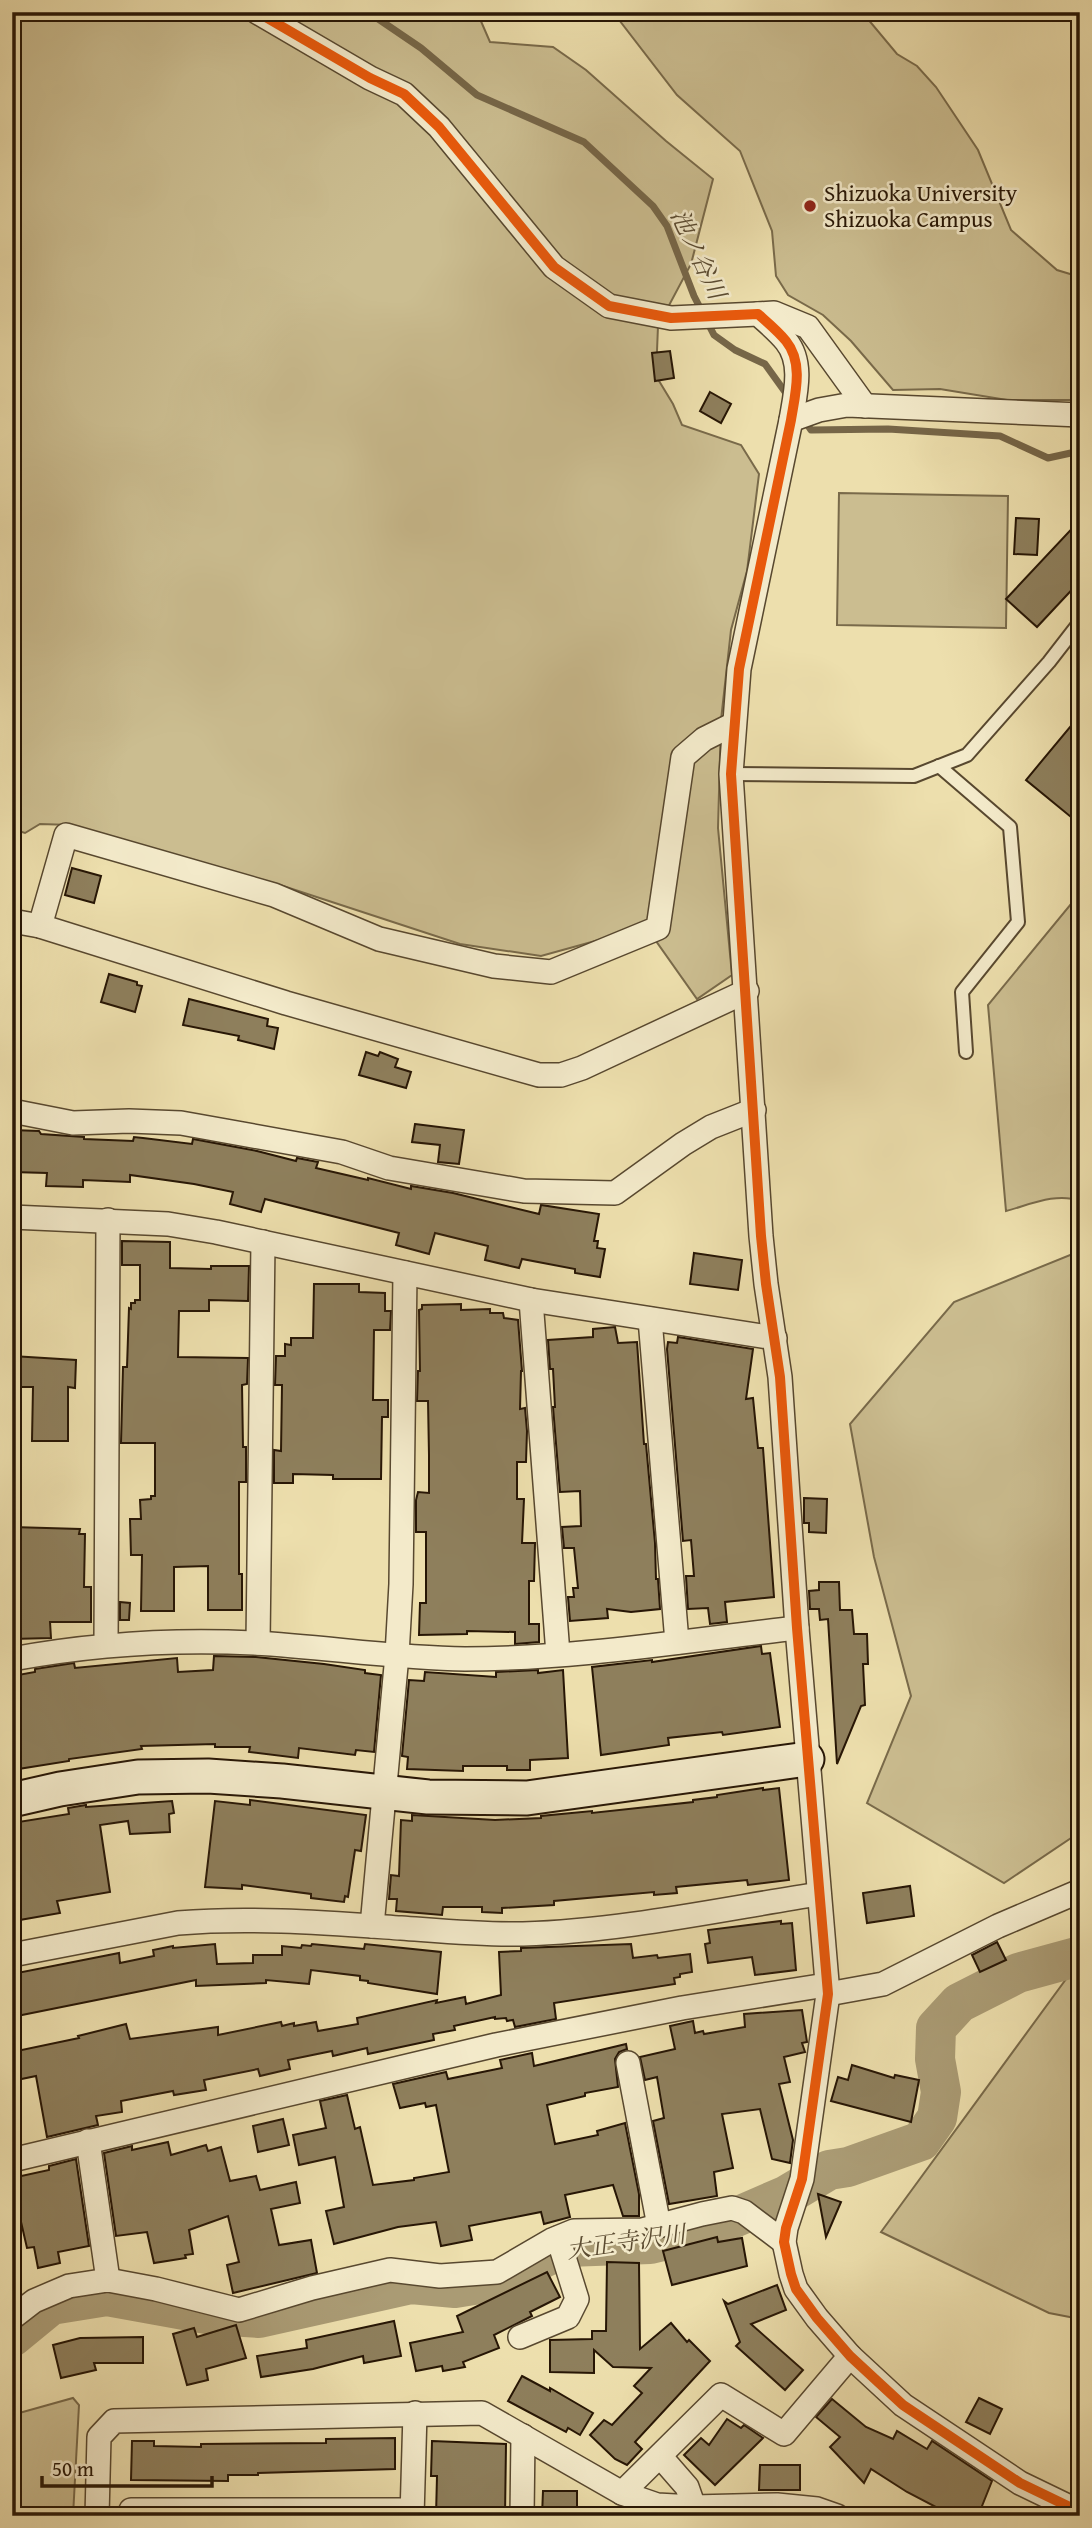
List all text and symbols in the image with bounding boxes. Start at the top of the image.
place label: Shizuoka University Shizuoka Campus [824,176,1018,235]
marker: Shizuoka University Shizuoka Campus [802,198,818,214]
water label: 池ノ谷川 [662,203,736,307]
water label: 大正寺沢川 [564,2215,691,2267]
scale bar [42,2444,212,2488]
text: 50 m [52,2453,94,2484]

